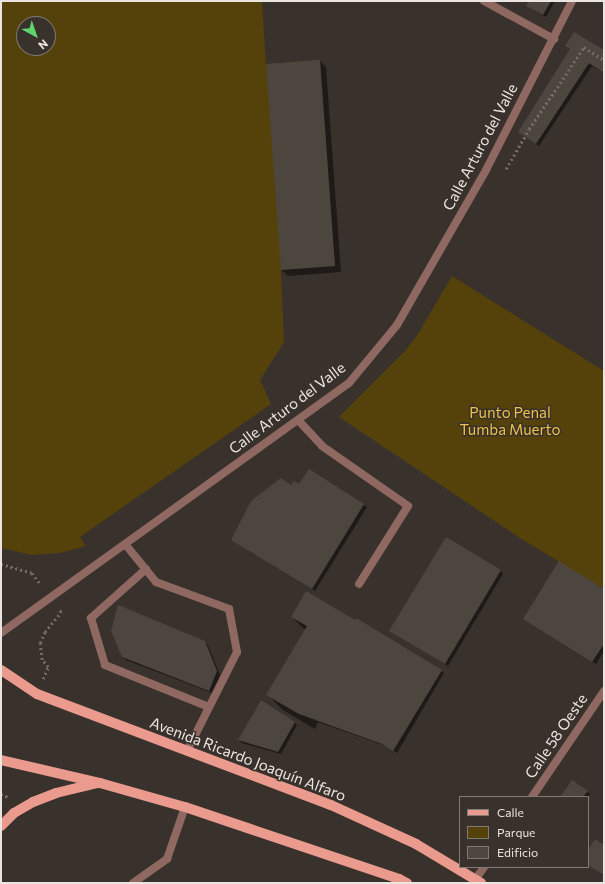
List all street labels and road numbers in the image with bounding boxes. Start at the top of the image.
street label: Calle Arturo del Valle [439,80,521,214]
street label: Calle Arturo del Valle [225,358,349,458]
street label: Calle 58 Oeste [521,690,591,782]
street label: Avenida Ricardo Joaquín Alfaro [147,713,349,805]

